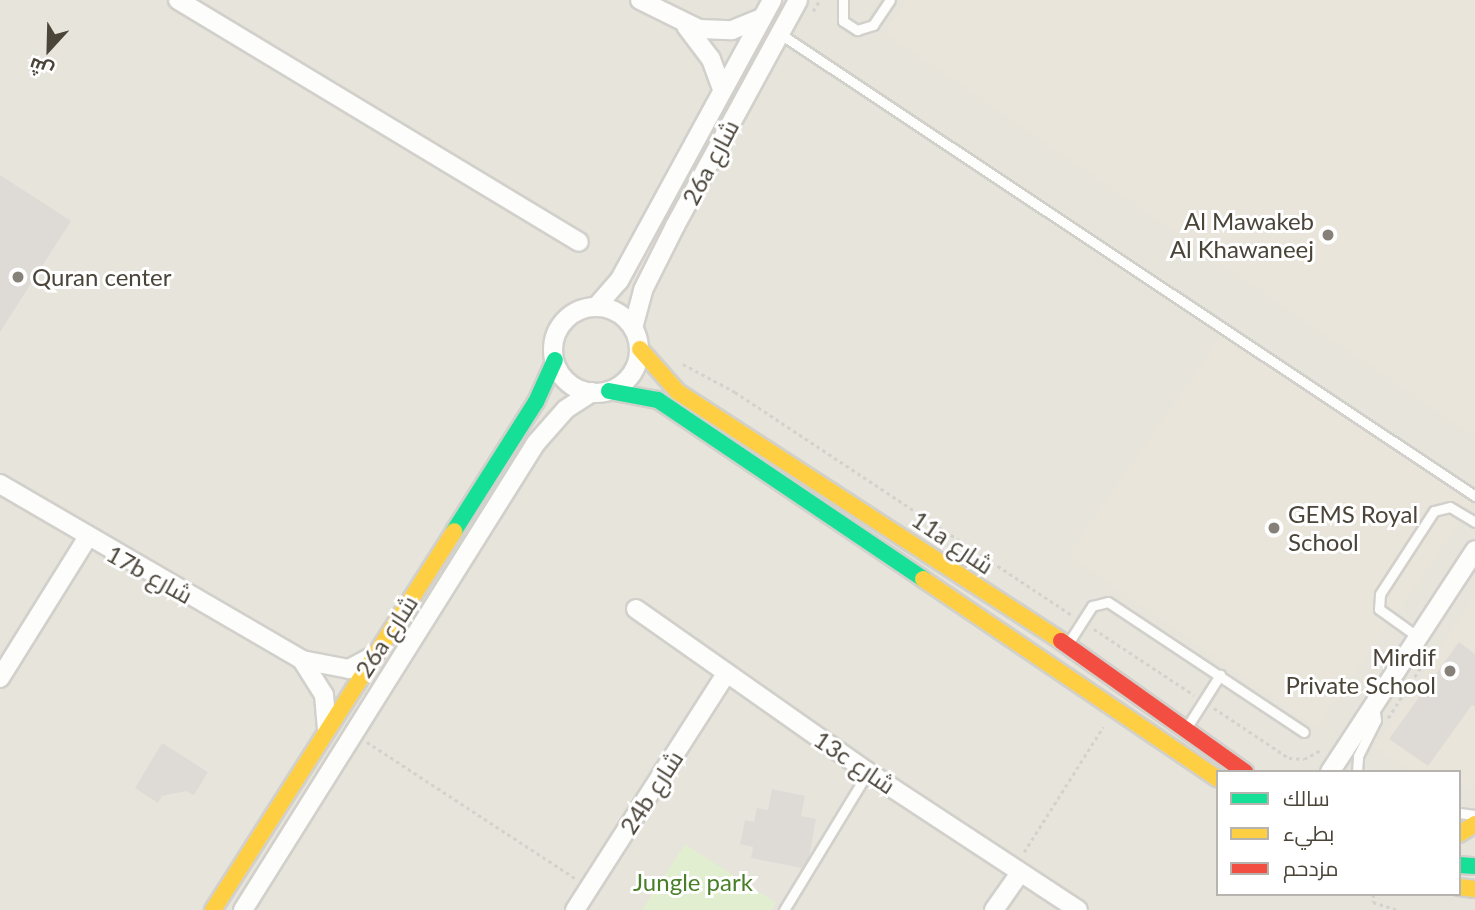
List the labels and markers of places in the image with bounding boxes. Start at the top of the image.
place label: Al Mawakeb Al Khawaneej [1170,207,1314,263]
marker: Al Mawakeb Al Khawaneej [1320,227,1336,243]
place label: Quran center [32,263,172,291]
marker: Quran center [10,269,26,285]
place label: GEMS Royal School [1288,500,1418,556]
marker: GEMS Royal School [1266,520,1282,536]
place label: Mirdif Private School [1285,643,1436,699]
marker: Mirdif Private School [1442,663,1458,679]

